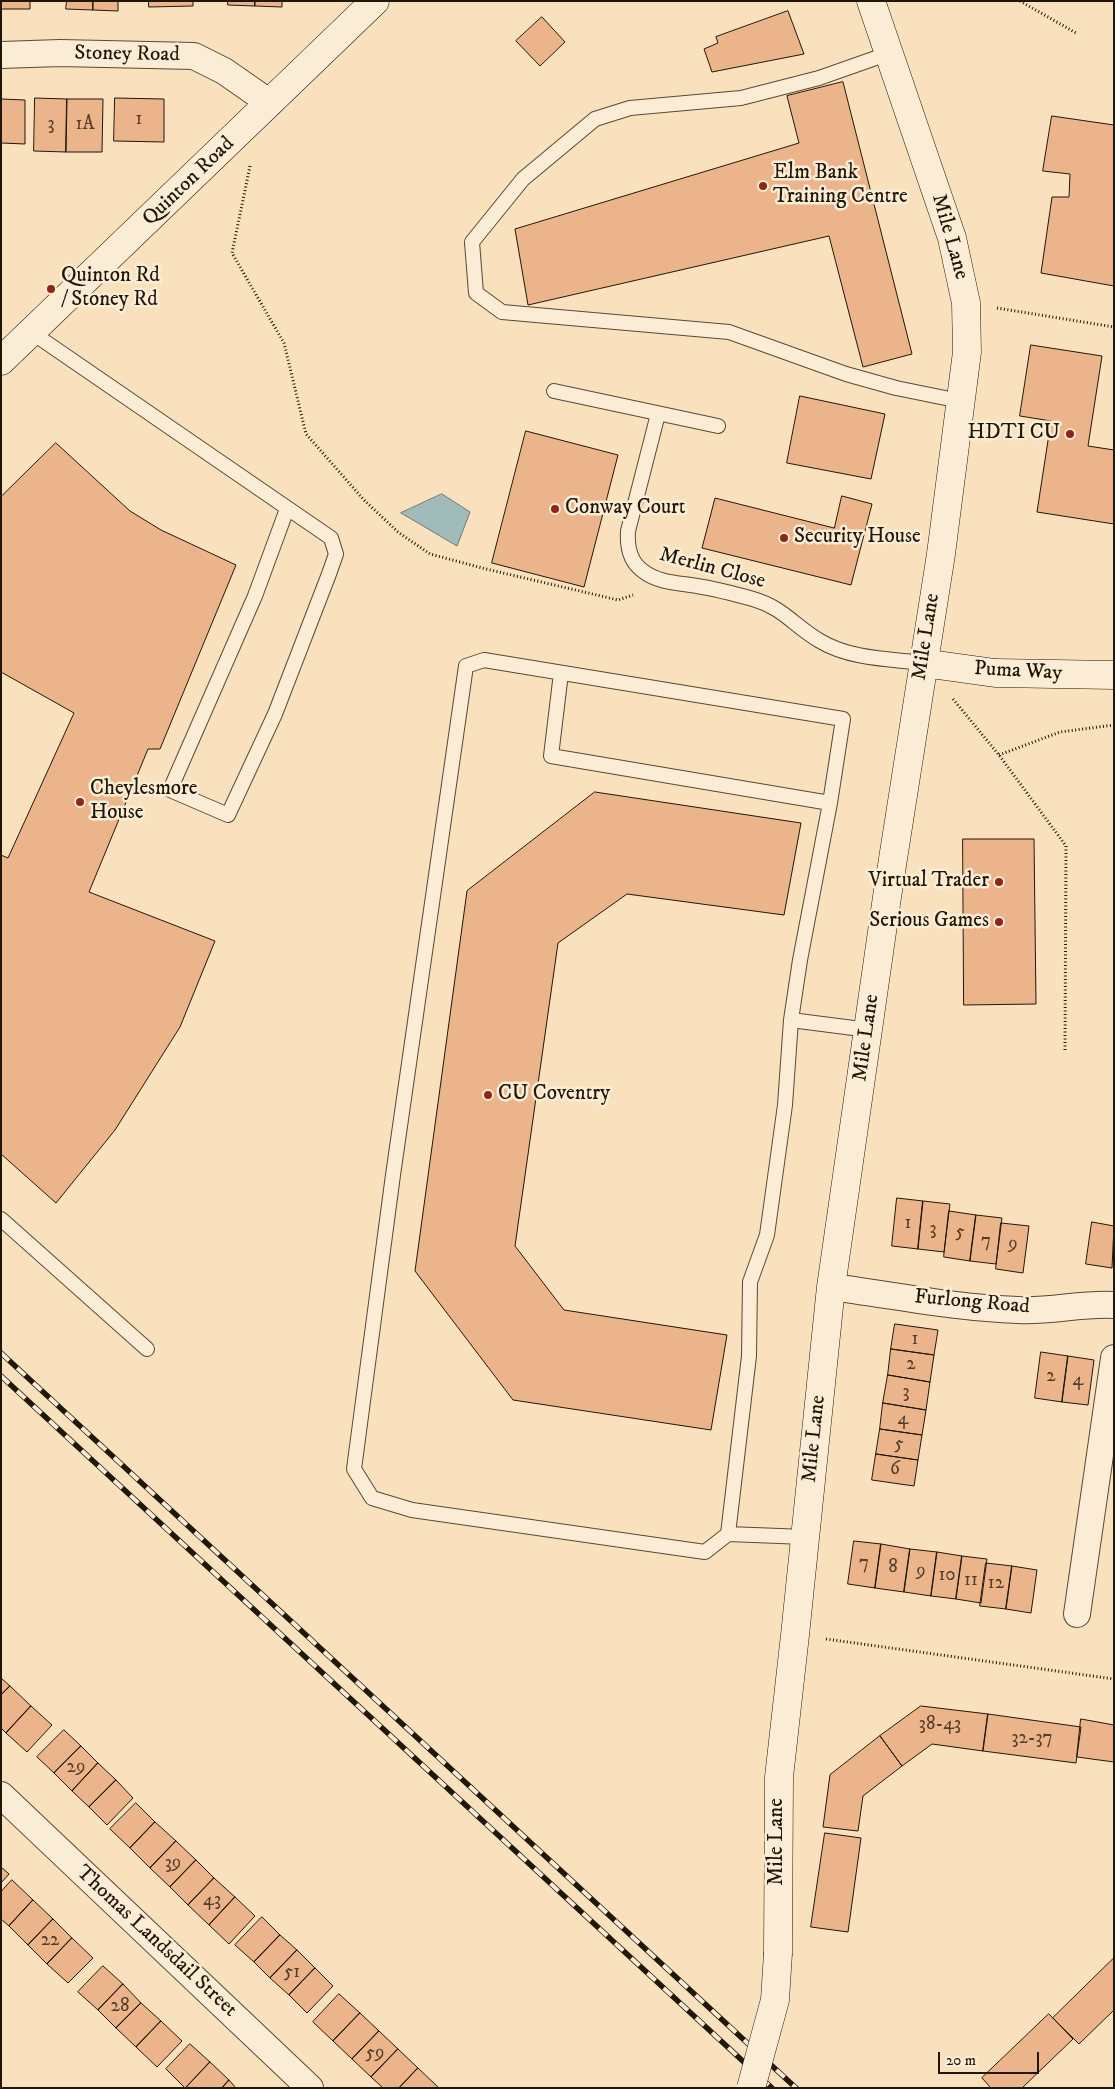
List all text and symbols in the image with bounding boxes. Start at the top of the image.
street label: Stoney Road [74,41,180,69]
house number: 1 [136,109,142,131]
house number: 3 [47,114,55,136]
house number: 1A [75,114,95,136]
street label: Quinton Road [138,132,240,232]
place label: Elm Bank Training Centre [773,161,908,211]
marker: Elm Bank Training Centre [757,180,769,192]
street label: Mile Lane [925,191,973,283]
place label: Quinton Rd / Stoney Rd [61,264,160,314]
marker: Quinton Rd / Stoney Rd [45,283,57,295]
place label: HDTI CU [967,421,1060,447]
marker: HDTI CU [1064,428,1076,440]
place label: Conway Court [565,496,686,522]
marker: Conway Court [549,503,561,515]
place label: Security House [794,525,921,551]
marker: Security House [778,532,790,544]
street label: Merlin Close [656,543,768,595]
street label: Mile Lane [908,592,946,682]
street label: Puma Way [973,657,1063,687]
place label: Cheylesmore House [90,777,197,827]
marker: Cheylesmore House [74,796,86,808]
place label: Virtual Trader [869,869,989,895]
marker: Virtual Trader [993,876,1005,888]
place label: Serious Games [869,909,989,935]
marker: Serious Games [993,916,1005,928]
street label: Mile Lane [848,993,886,1083]
place label: CU Coventry [498,1082,610,1108]
marker: CU Coventry [482,1089,494,1101]
house number: 1 [905,1213,911,1235]
house number: 3 [929,1219,937,1241]
house number: 5 [955,1222,965,1244]
house number: 7 [981,1231,991,1253]
house number: 9 [1008,1234,1018,1256]
street label: Furlong Road [913,1285,1031,1321]
house number: 1 [912,1329,918,1351]
house number: 2 [906,1354,916,1376]
house number: 2 [1046,1366,1056,1388]
house number: 4 [1073,1370,1083,1392]
house number: 3 [902,1382,910,1404]
street label: Mile Lane [798,1394,832,1484]
house number: 4 [898,1409,908,1431]
house number: 5 [894,1434,904,1456]
house number: 6 [890,1459,900,1481]
house number: 7 [859,1553,869,1575]
house number: 8 [888,1557,898,1579]
house number: 9 [916,1561,926,1583]
house number: 10 [938,1565,956,1587]
house number: 11 [964,1570,978,1592]
house number: 12 [988,1573,1004,1595]
house number: 38-43 [919,1714,961,1736]
house number: 32-37 [1011,1728,1053,1750]
house number: 29 [67,1757,85,1779]
street label: Mile Lane [765,1798,791,1886]
house number: 39 [165,1853,181,1875]
street label: Thomas Landsdail Street [70,1861,242,2023]
house number: 43 [203,1890,221,1912]
house number: 22 [41,1930,59,1952]
house number: 51 [284,1962,300,1984]
house number: 28 [111,1996,129,2018]
scale bar [940,2042,1041,2074]
house number: 59 [366,2043,384,2065]
text: 20 m [946,2051,976,2070]

